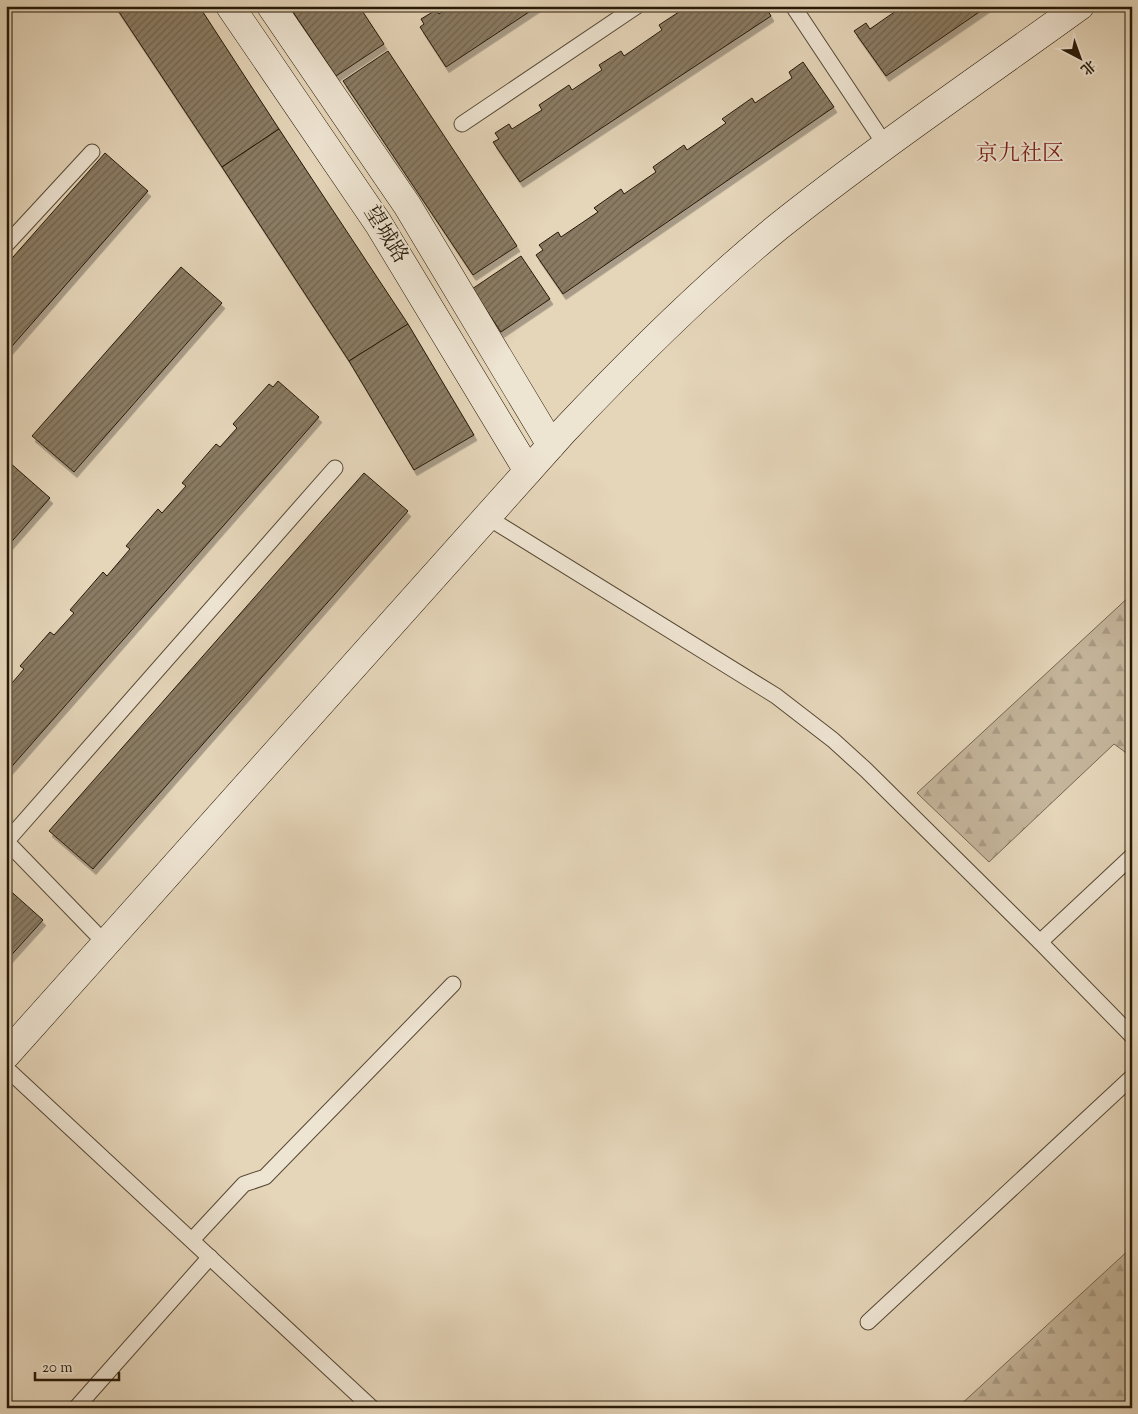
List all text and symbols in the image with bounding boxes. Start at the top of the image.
north arrow [1056,32,1106,82]
text: 北 [1075,54,1099,78]
district label: 京九社区 [976,139,1064,171]
street label: 望城路 [356,200,414,270]
scale bar [35,1349,119,1381]
text: 20 m [42,1358,73,1379]

